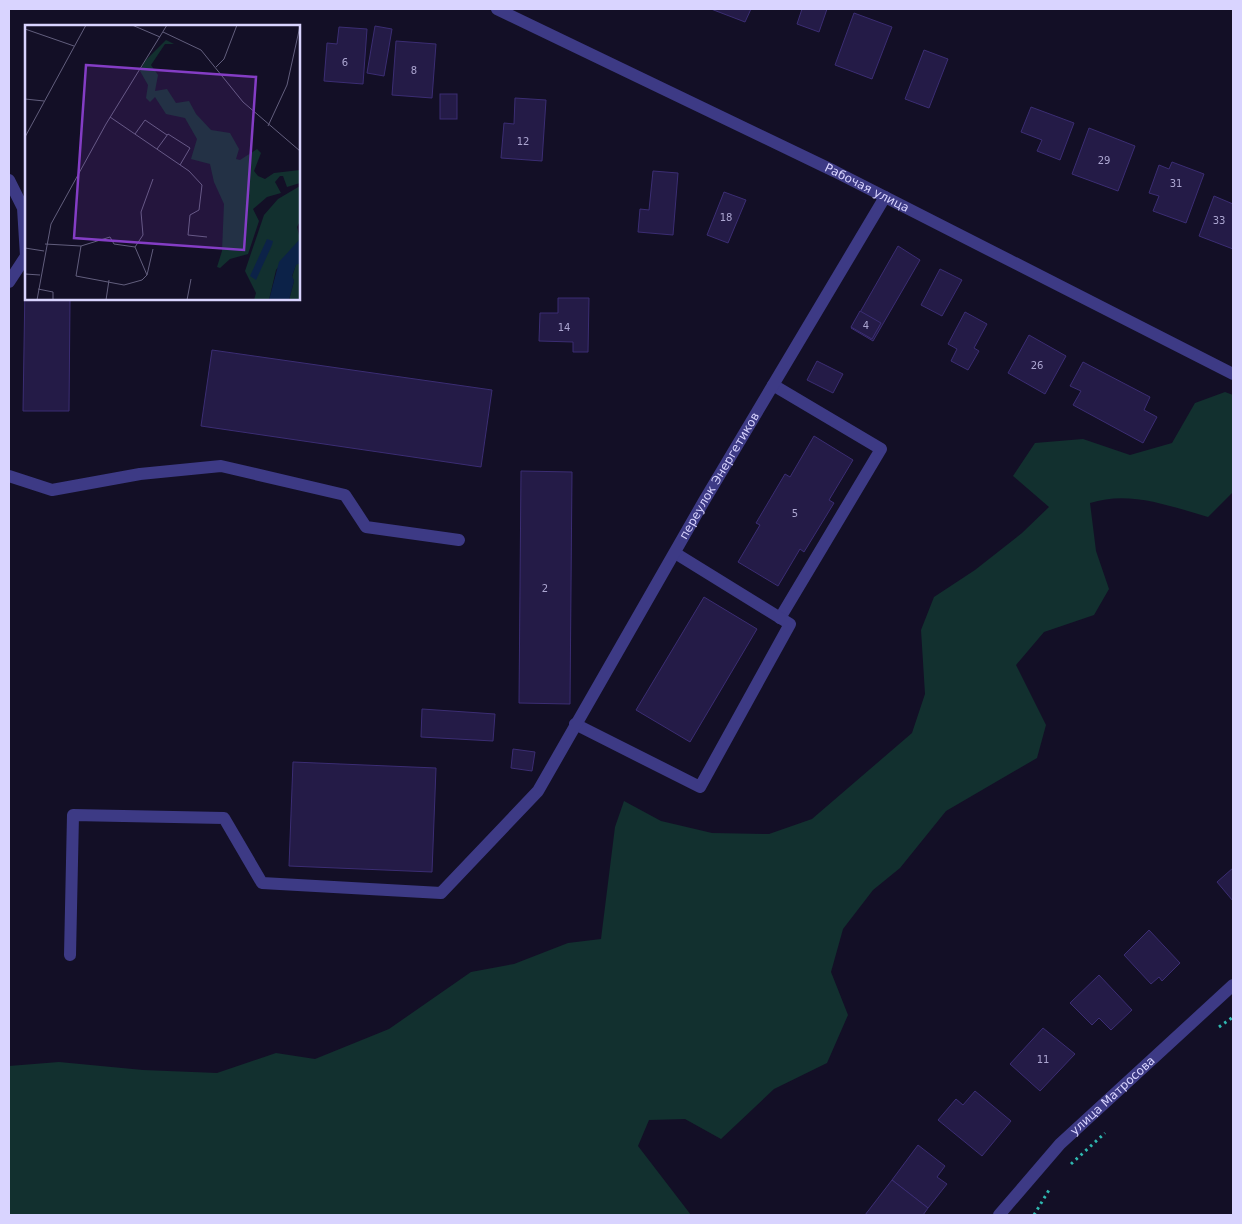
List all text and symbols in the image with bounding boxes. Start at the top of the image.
inset map [25,25,300,300]
house number: 6 [342,57,348,68]
house number: 8 [411,65,417,76]
house number: 12 [517,136,529,147]
house number: 29 [1098,155,1110,166]
street label: Рабочая улица [822,161,912,215]
house number: 31 [1170,178,1182,189]
house number: 18 [720,212,732,223]
house number: 33 [1213,215,1225,226]
house number: 4 [863,320,869,331]
house number: 14 [558,322,570,333]
house number: 26 [1031,360,1043,371]
street label: переулок Энергетиков [677,410,762,542]
house number: 5 [792,508,798,519]
house number: 2 [542,583,548,594]
street label: улица Матросова [1067,1053,1158,1138]
house number: 11 [1037,1054,1049,1065]

